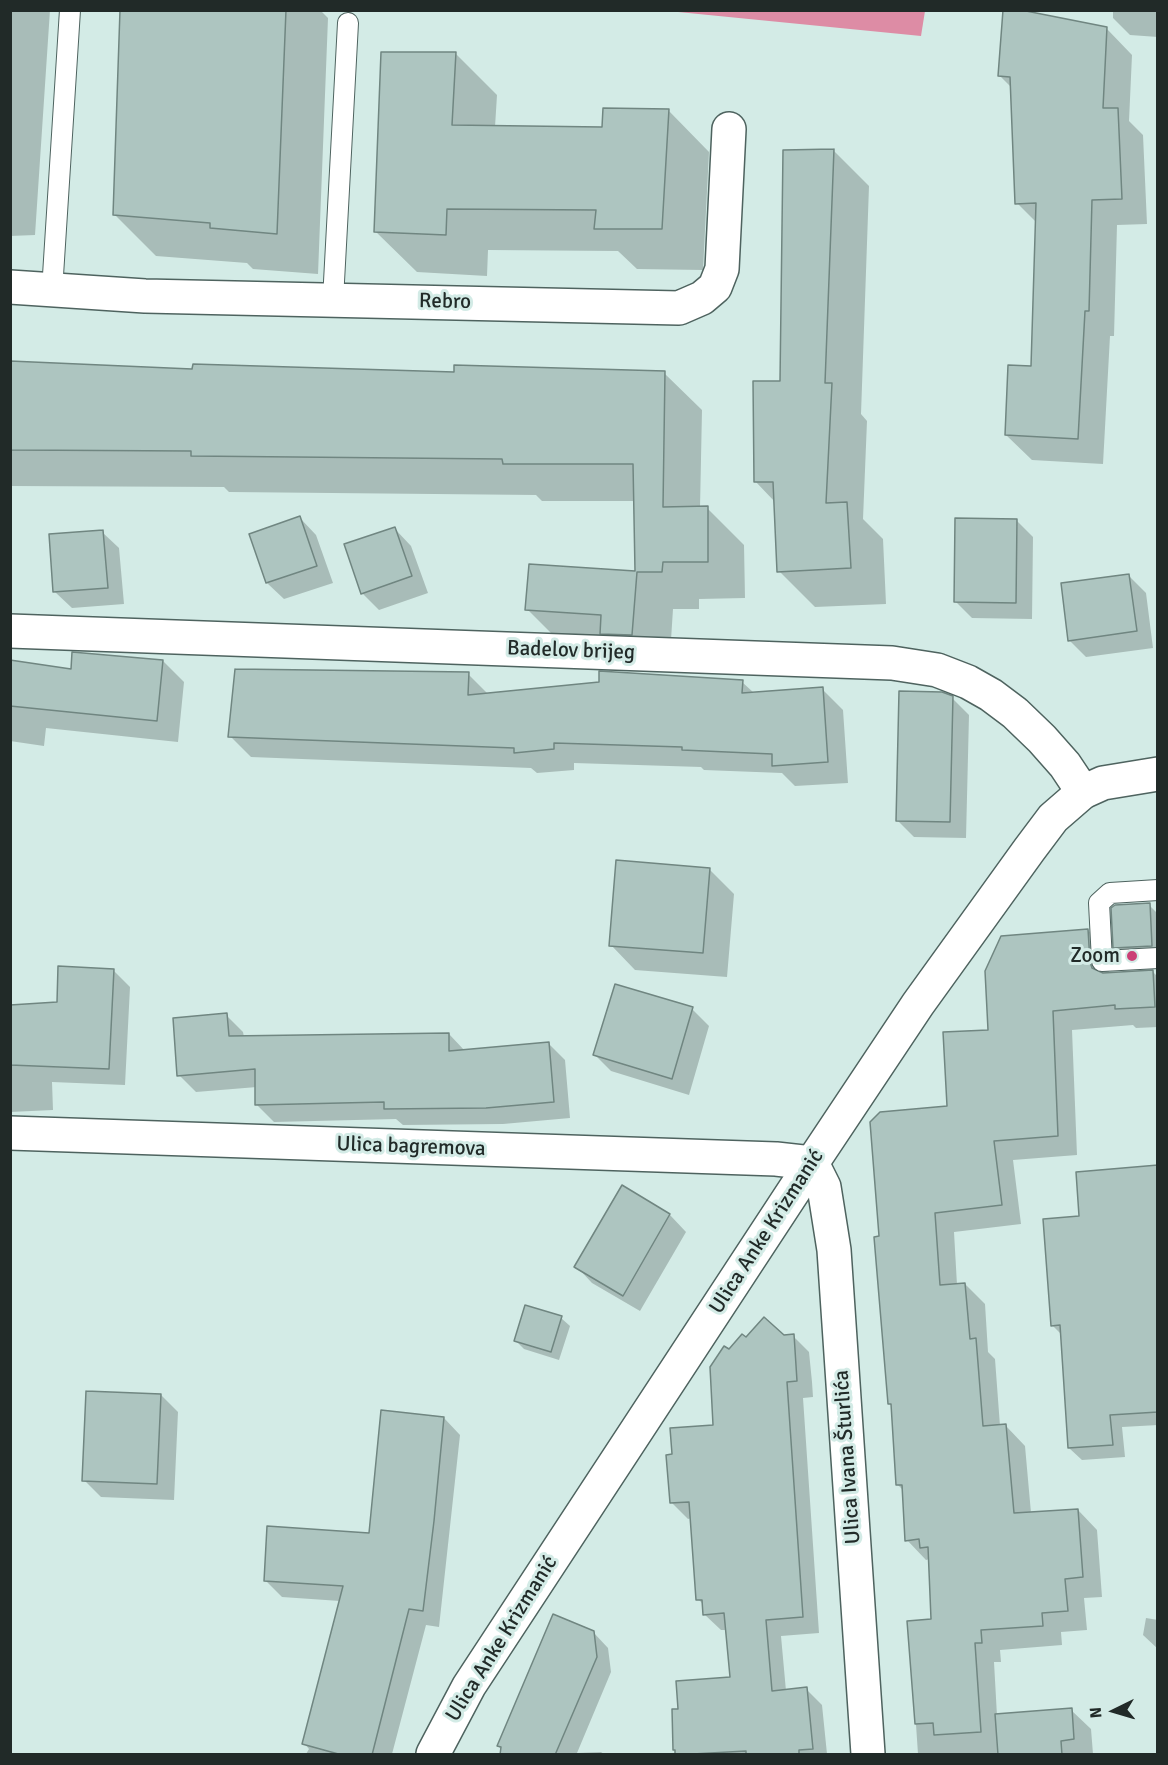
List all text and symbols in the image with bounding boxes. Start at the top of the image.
street label: Rebro [419,289,471,315]
street label: Badelov brijeg [507,636,635,666]
place label: Zoom [1070,943,1120,969]
marker: Zoom [1125,949,1139,963]
street label: Ulica bagremova [336,1132,486,1162]
street label: Ulica Anke Krizmanić [705,1145,829,1319]
street label: Ulica Ivana Šturlića [829,1369,867,1545]
street label: Ulica Anke Krizmanić [441,1551,563,1727]
north arrow [1084,1681,1144,1741]
text: N [1086,1706,1107,1719]

